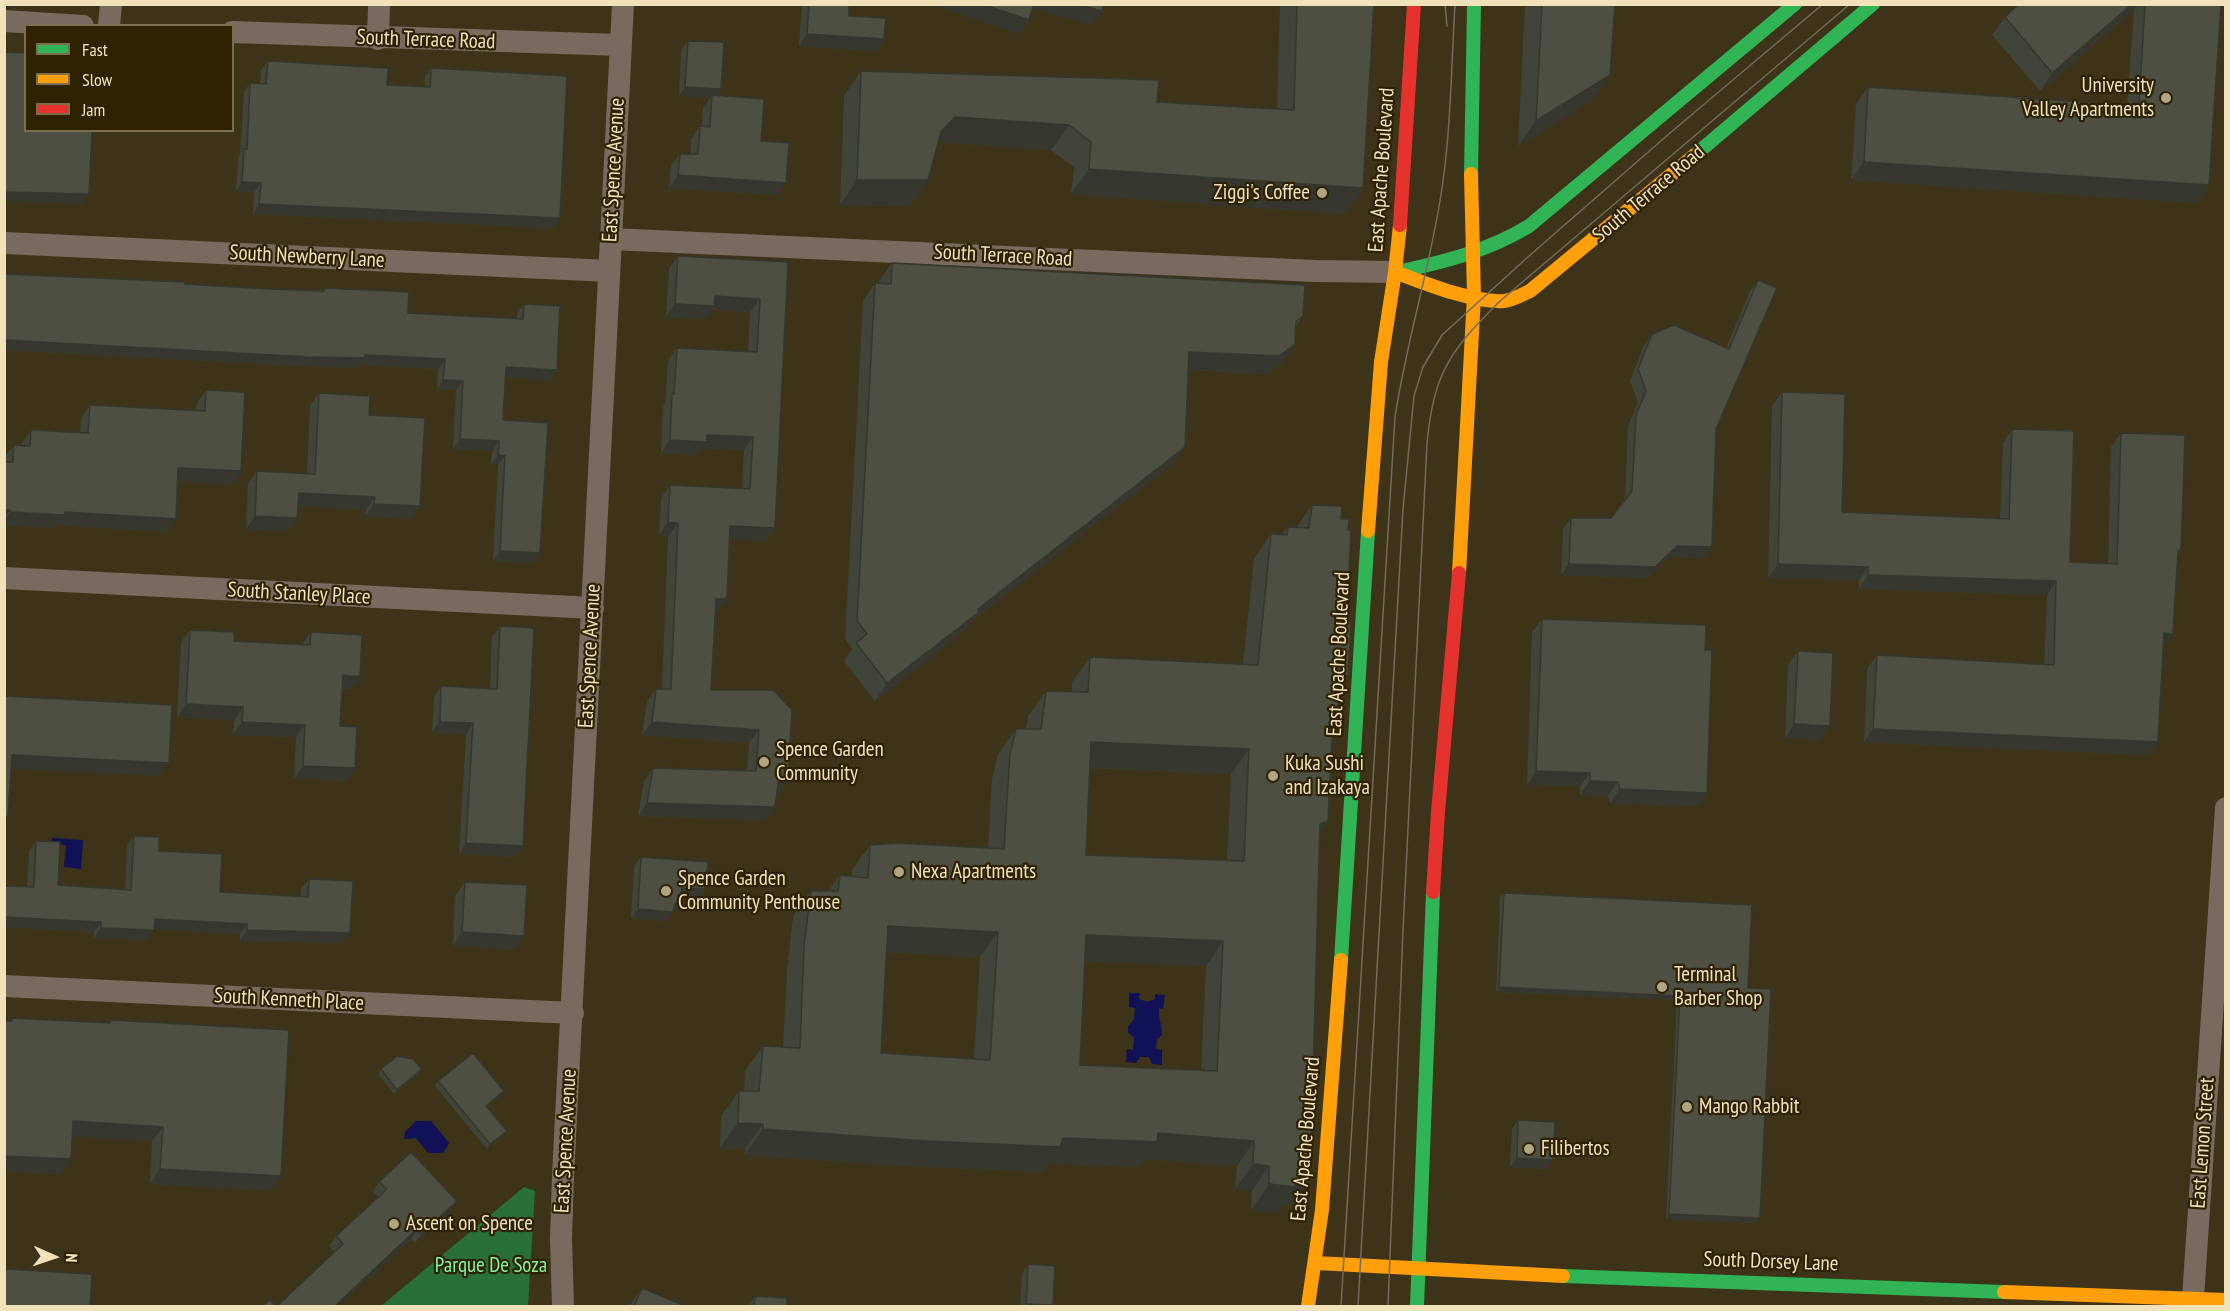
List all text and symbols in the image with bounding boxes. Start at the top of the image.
legend [24,24,234,132]
street label: South Terrace Road [356,25,496,55]
text: Fast [82,38,108,61]
text: Slow [82,68,112,91]
place label: University Valley Apartments [2022,73,2154,123]
street label: East Apache Boulevard [1364,87,1400,253]
marker: University Valley Apartments [2159,91,2173,105]
street label: East Spence Avenue [598,97,630,243]
text: Jam [82,98,105,121]
street label: South Terrace Road [1588,140,1710,248]
place label: Ziggi's Coffee [1214,180,1310,206]
marker: Ziggi's Coffee [1315,186,1329,200]
street label: South Newberry Lane [229,240,385,274]
street label: South Terrace Road [933,240,1073,272]
street label: East Apache Boulevard [1322,571,1356,737]
street label: South Stanley Place [227,578,371,610]
street label: East Spence Avenue [574,583,606,729]
place label: Spence Garden Community [776,737,884,787]
place label: Kuka Sushi and Izakaya [1285,751,1370,801]
marker: Spence Garden Community [757,755,771,769]
marker: Kuka Sushi and Izakaya [1266,769,1280,783]
place label: Nexa Apartments [911,859,1036,885]
marker: Nexa Apartments [892,865,906,879]
place label: Spence Garden Community Penthouse [678,866,840,916]
marker: Spence Garden Community Penthouse [659,884,673,898]
place label: Terminal Barber Shop [1674,962,1762,1012]
marker: Terminal Barber Shop [1655,980,1669,994]
street label: South Kenneth Place [213,983,365,1017]
street label: East Apache Boulevard [1286,1056,1326,1222]
street label: East Spence Avenue [550,1068,582,1214]
street label: East Lemon Street [2186,1077,2220,1209]
place label: Mango Rabbit [1699,1094,1800,1120]
marker: Mango Rabbit [1680,1100,1694,1114]
place label: Filibertos [1541,1136,1610,1162]
marker: Filibertos [1522,1142,1536,1156]
place label: Ascent on Spence [406,1211,533,1237]
marker: Ascent on Spence [387,1217,401,1231]
north arrow [24,1227,84,1287]
street label: South Dorsey Lane [1703,1247,1839,1277]
text: N [62,1253,82,1263]
park label: Parque De Soza [435,1253,547,1279]

